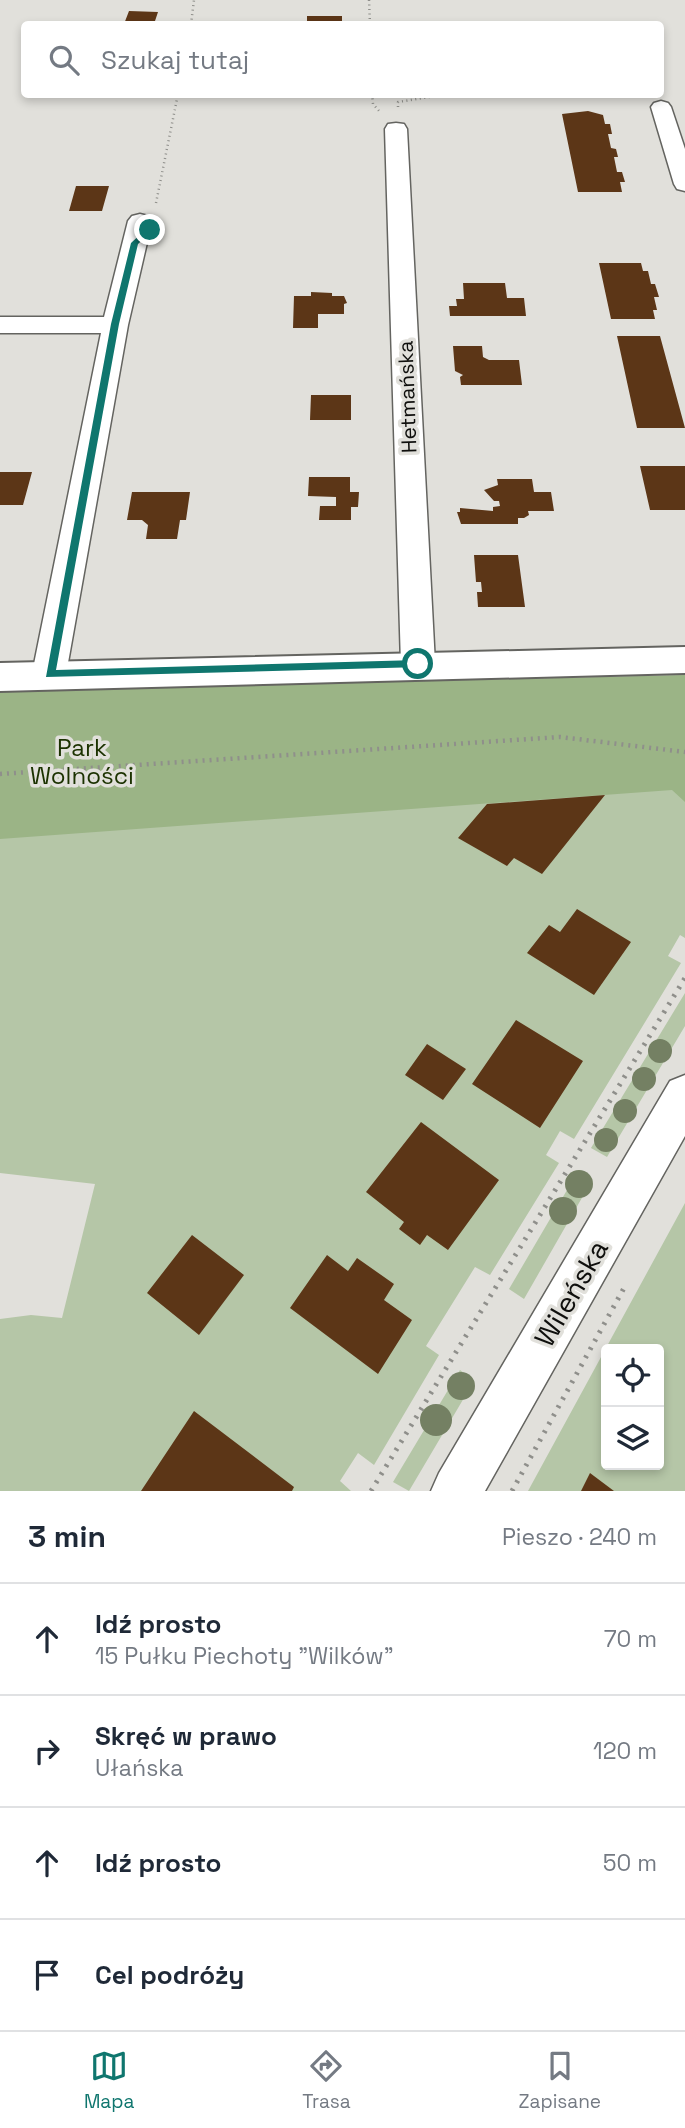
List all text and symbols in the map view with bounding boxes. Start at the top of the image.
search box [21,21,664,98]
icon: search [45,41,83,79]
text: Szukaj tutaj [101,43,249,77]
route end [134,214,165,245]
street label: Hetmańska [392,340,422,454]
route start [402,648,433,679]
park label: Park Wolności [30,732,134,791]
street label: Wileńska [526,1233,616,1353]
map controls [601,1344,664,1470]
button: locate [601,1344,664,1407]
button: layers [601,1407,664,1470]
text: 3 min [28,1517,106,1556]
text: Pieszo · 240 m [502,1522,657,1552]
text: Idź prosto [95,1607,222,1641]
icon: ahead [28,1620,66,1658]
text: 70 m [604,1624,657,1654]
text: 15 Pułku Piechoty "Wilków" [95,1641,393,1671]
text: Skręć w prawo [95,1719,277,1753]
icon: right [28,1732,66,1770]
text: 120 m [593,1736,657,1766]
text: Ułańska [95,1753,184,1783]
icon: ahead [28,1844,66,1882]
text: Idź prosto [95,1846,222,1880]
text: 50 m [603,1848,657,1878]
icon: arrive [28,1956,66,1994]
text: Cel podróży [95,1958,244,1992]
tab: Mapa [84,2047,134,2114]
tab: Trasa [302,2047,351,2114]
tab: Zapisane [519,2047,601,2114]

